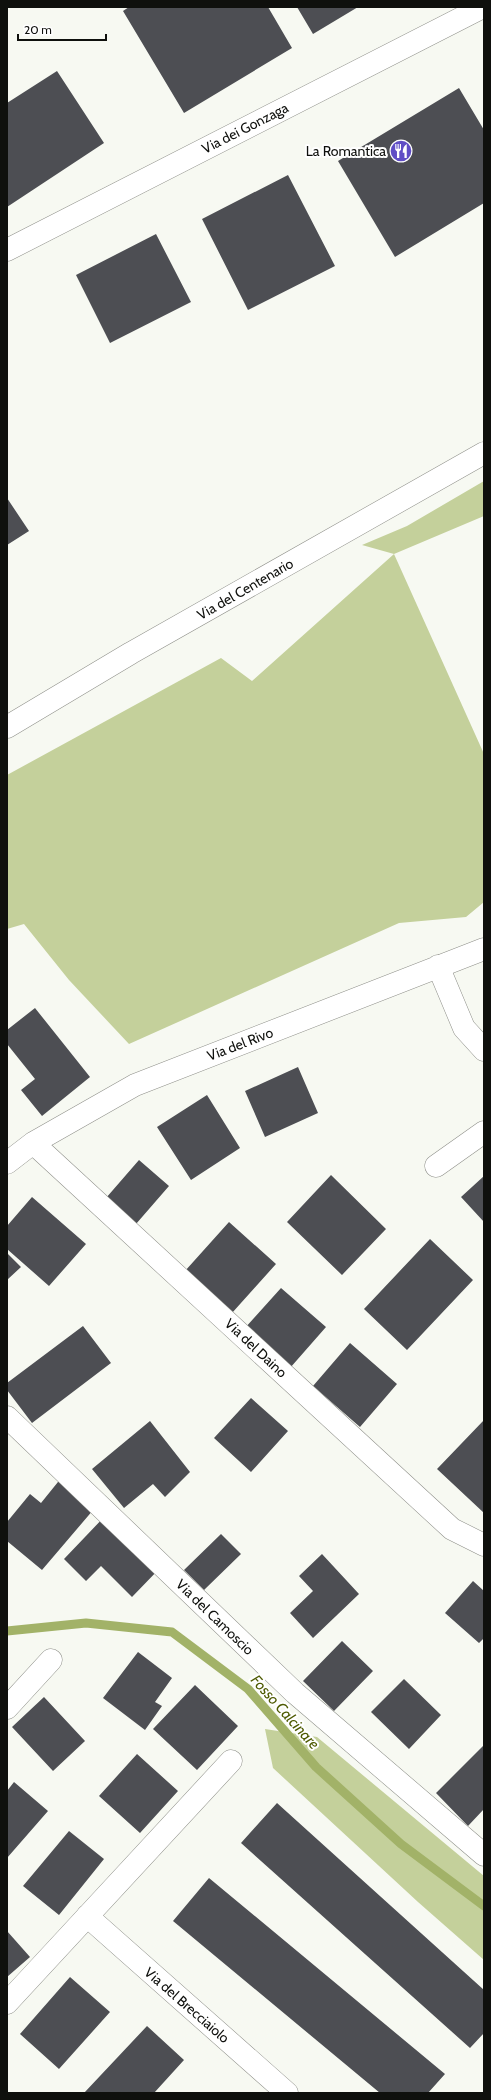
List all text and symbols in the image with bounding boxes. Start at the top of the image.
scale bar [18,16,106,42]
text: 20 m [24,22,52,37]
street label: Via dei Gonzaga [199,98,292,158]
restaurant icon: La Romantica [388,138,414,164]
place label: La Romantica [306,142,386,160]
street label: Via del Centenario [194,554,297,624]
street label: Via del Rivo [204,1023,276,1065]
street label: Via del Daino [221,1315,291,1382]
street label: Via del Camoscio [172,1575,258,1659]
water label: Fosso Calcinare [247,1671,323,1753]
street label: Via del Brecciaiolo [141,1963,233,2047]

